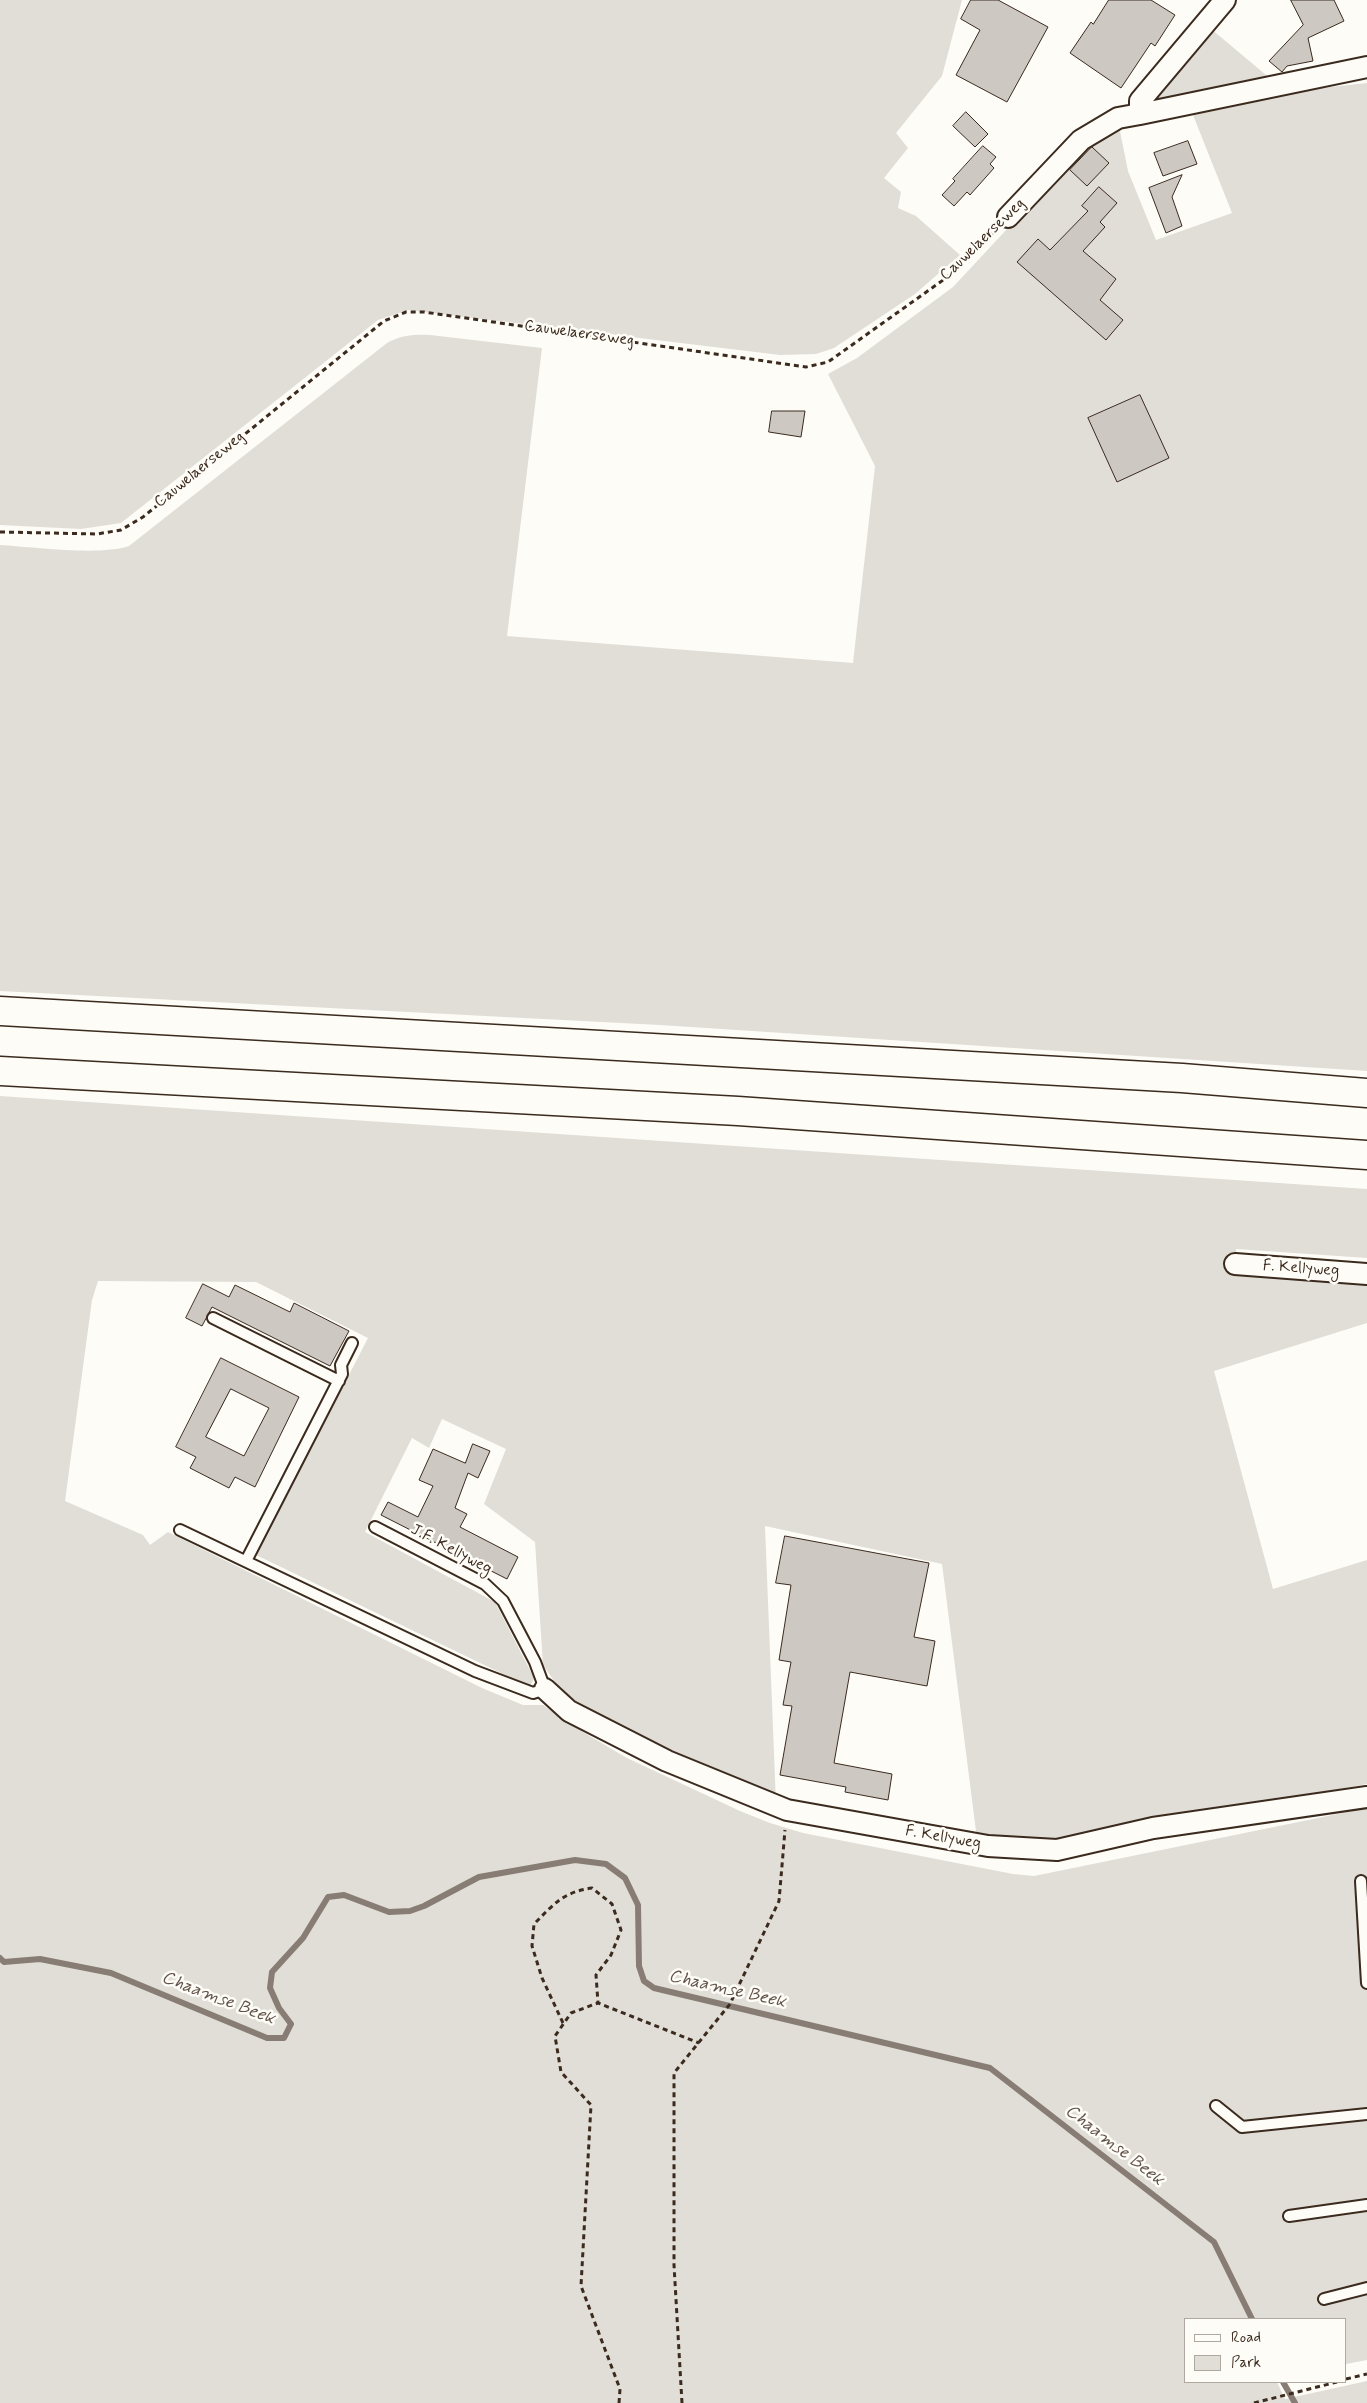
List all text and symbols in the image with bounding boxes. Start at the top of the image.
street label: Cauwelaerseweg [937,195,1029,285]
street label: Cauwelaerseweg [523,317,635,351]
street label: Cauwelaerseweg [151,428,249,512]
street label: F. Kellyweg [1262,1257,1340,1281]
street label: J.F. Kellyweg [407,1521,495,1579]
street label: F. Kellyweg [904,1822,982,1854]
water label: Chaamse Beek [666,1966,788,2014]
water label: Chaamse Beek [158,1967,278,2031]
water label: Chaamse Beek [1060,2101,1168,2191]
legend [1184,2318,1347,2383]
text: Road [1231,2328,1261,2348]
text: Park [1231,2353,1261,2373]

